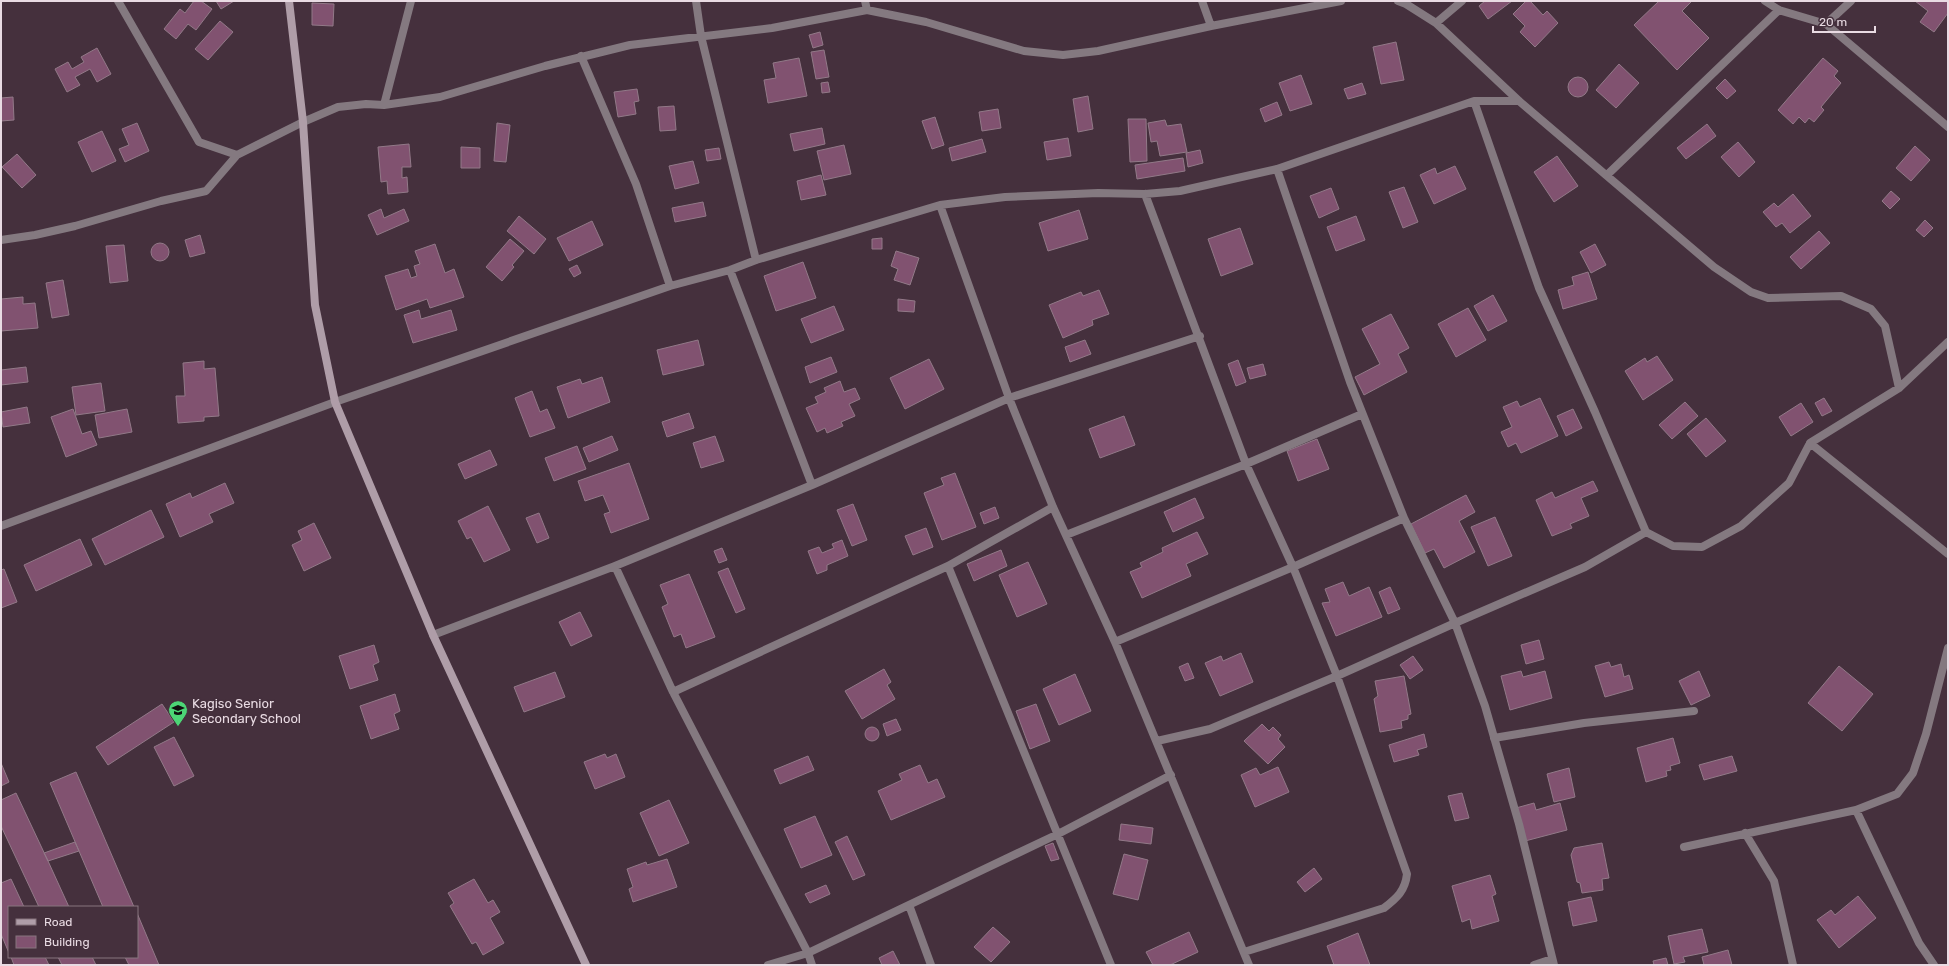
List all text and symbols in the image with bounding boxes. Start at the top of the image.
scale bar [1813,8,1875,34]
text: 20 m [1819,15,1847,29]
place label: Kagiso Senior Secondary School [192,696,301,726]
school or university icon: Kagiso Senior Secondary School [167,699,189,727]
legend [8,906,138,958]
text: Road [44,915,72,929]
text: Building [44,935,90,949]

